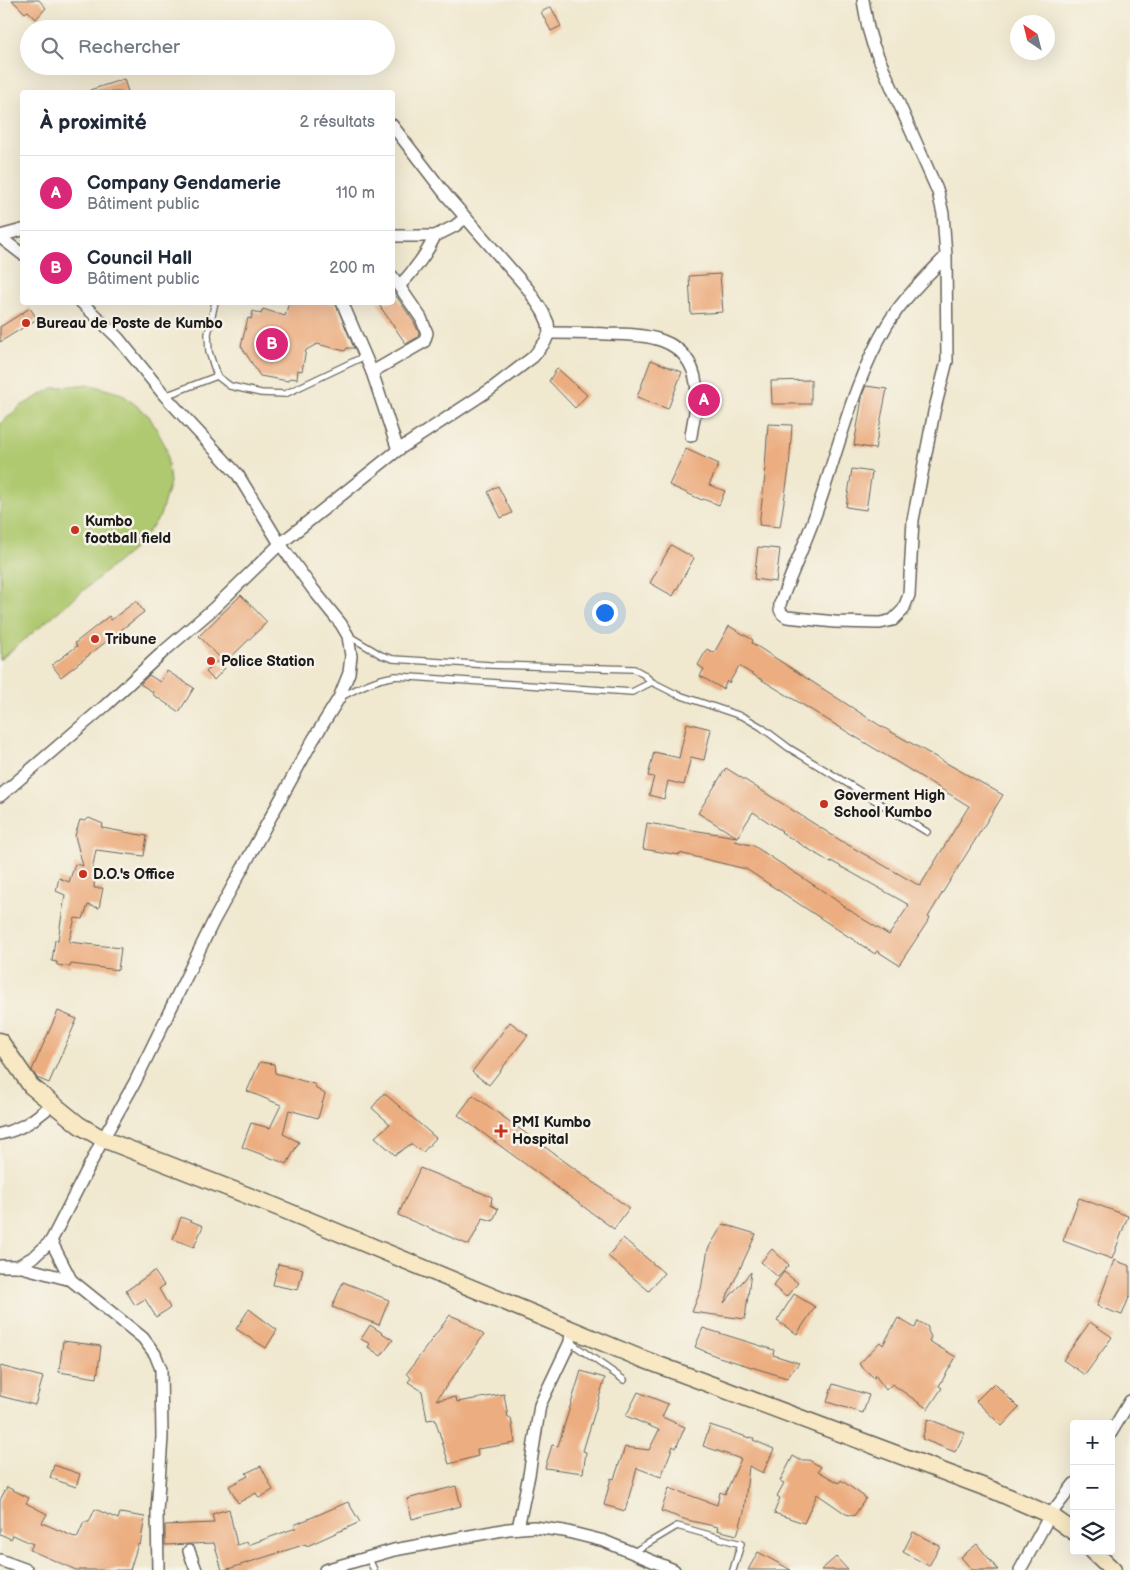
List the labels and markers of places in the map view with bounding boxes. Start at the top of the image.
place label: Bureau de Poste de Kumbo [36,314,223,333]
marker: Bureau de Poste de Kumbo [20,317,32,329]
pin: B [256,325,288,363]
pin: A [688,381,720,419]
place label: Kumbo football field [85,512,171,548]
marker: Kumbo football field [69,524,81,536]
place label: Tribune [105,630,157,649]
marker: Tribune [89,633,101,645]
place label: Police Station [221,652,315,671]
marker: Police Station [205,655,217,667]
place label: Goverment High School Kumbo [834,786,945,822]
marker: Goverment High School Kumbo [818,798,830,810]
place label: D.O.'s Office [93,865,175,884]
marker: D.O.'s Office [77,868,89,880]
place label: PMI Kumbo Hospital [512,1113,592,1149]
marker: PMI Kumbo Hospital [494,1124,508,1138]

